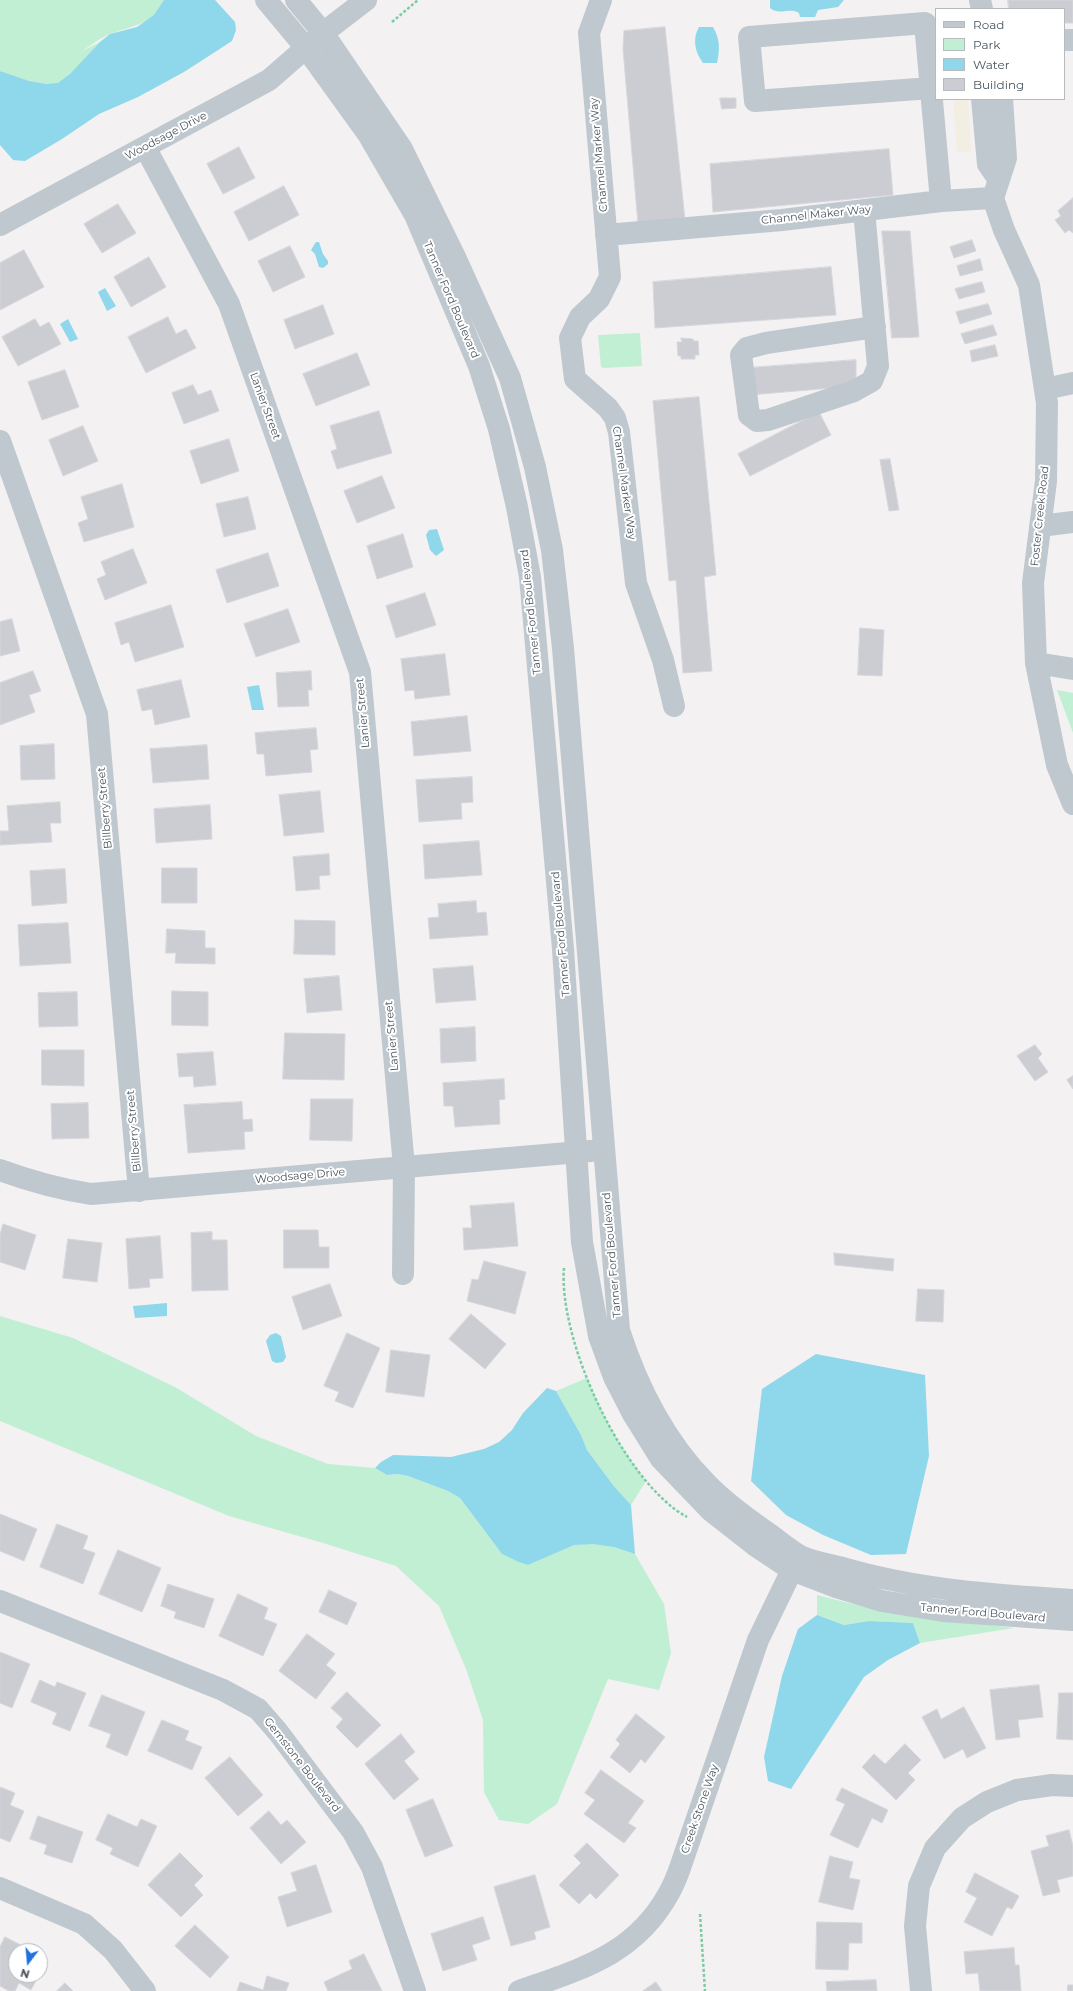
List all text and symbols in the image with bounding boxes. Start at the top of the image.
legend [935,8,1065,100]
text: Road [973,17,1004,32]
text: Park [973,37,1000,52]
text: Water [973,57,1009,72]
text: Building [973,77,1024,92]
street label: Channel Marker Way [587,97,611,213]
street label: Woodsage Drive [123,109,209,163]
street label: Channel Maker Way [761,203,871,227]
street label: Tanner Ford Boulevard [420,240,482,360]
street label: Lanier Street [247,371,283,441]
street label: Channel Marker Way [609,425,639,541]
street label: Foster Creek Road [1028,465,1052,567]
street label: Tanner Ford Boulevard [518,549,544,675]
street label: Lanier Street [353,677,373,749]
street label: Billberry Street [95,767,115,849]
street label: Tanner Ford Boulevard [549,871,573,997]
street label: Lanier Street [382,1000,402,1072]
street label: Billberry Street [124,1090,144,1172]
street label: Woodsage Drive [254,1165,346,1187]
street label: Tanner Ford Boulevard [600,1192,624,1318]
street label: Tanner Ford Boulevard [920,1601,1046,1625]
street label: Gemstone Boulevard [261,1715,343,1815]
street label: Creek Stone Way [679,1763,721,1855]
north arrow [8,1943,48,1983]
text: N [19,1966,31,1982]

